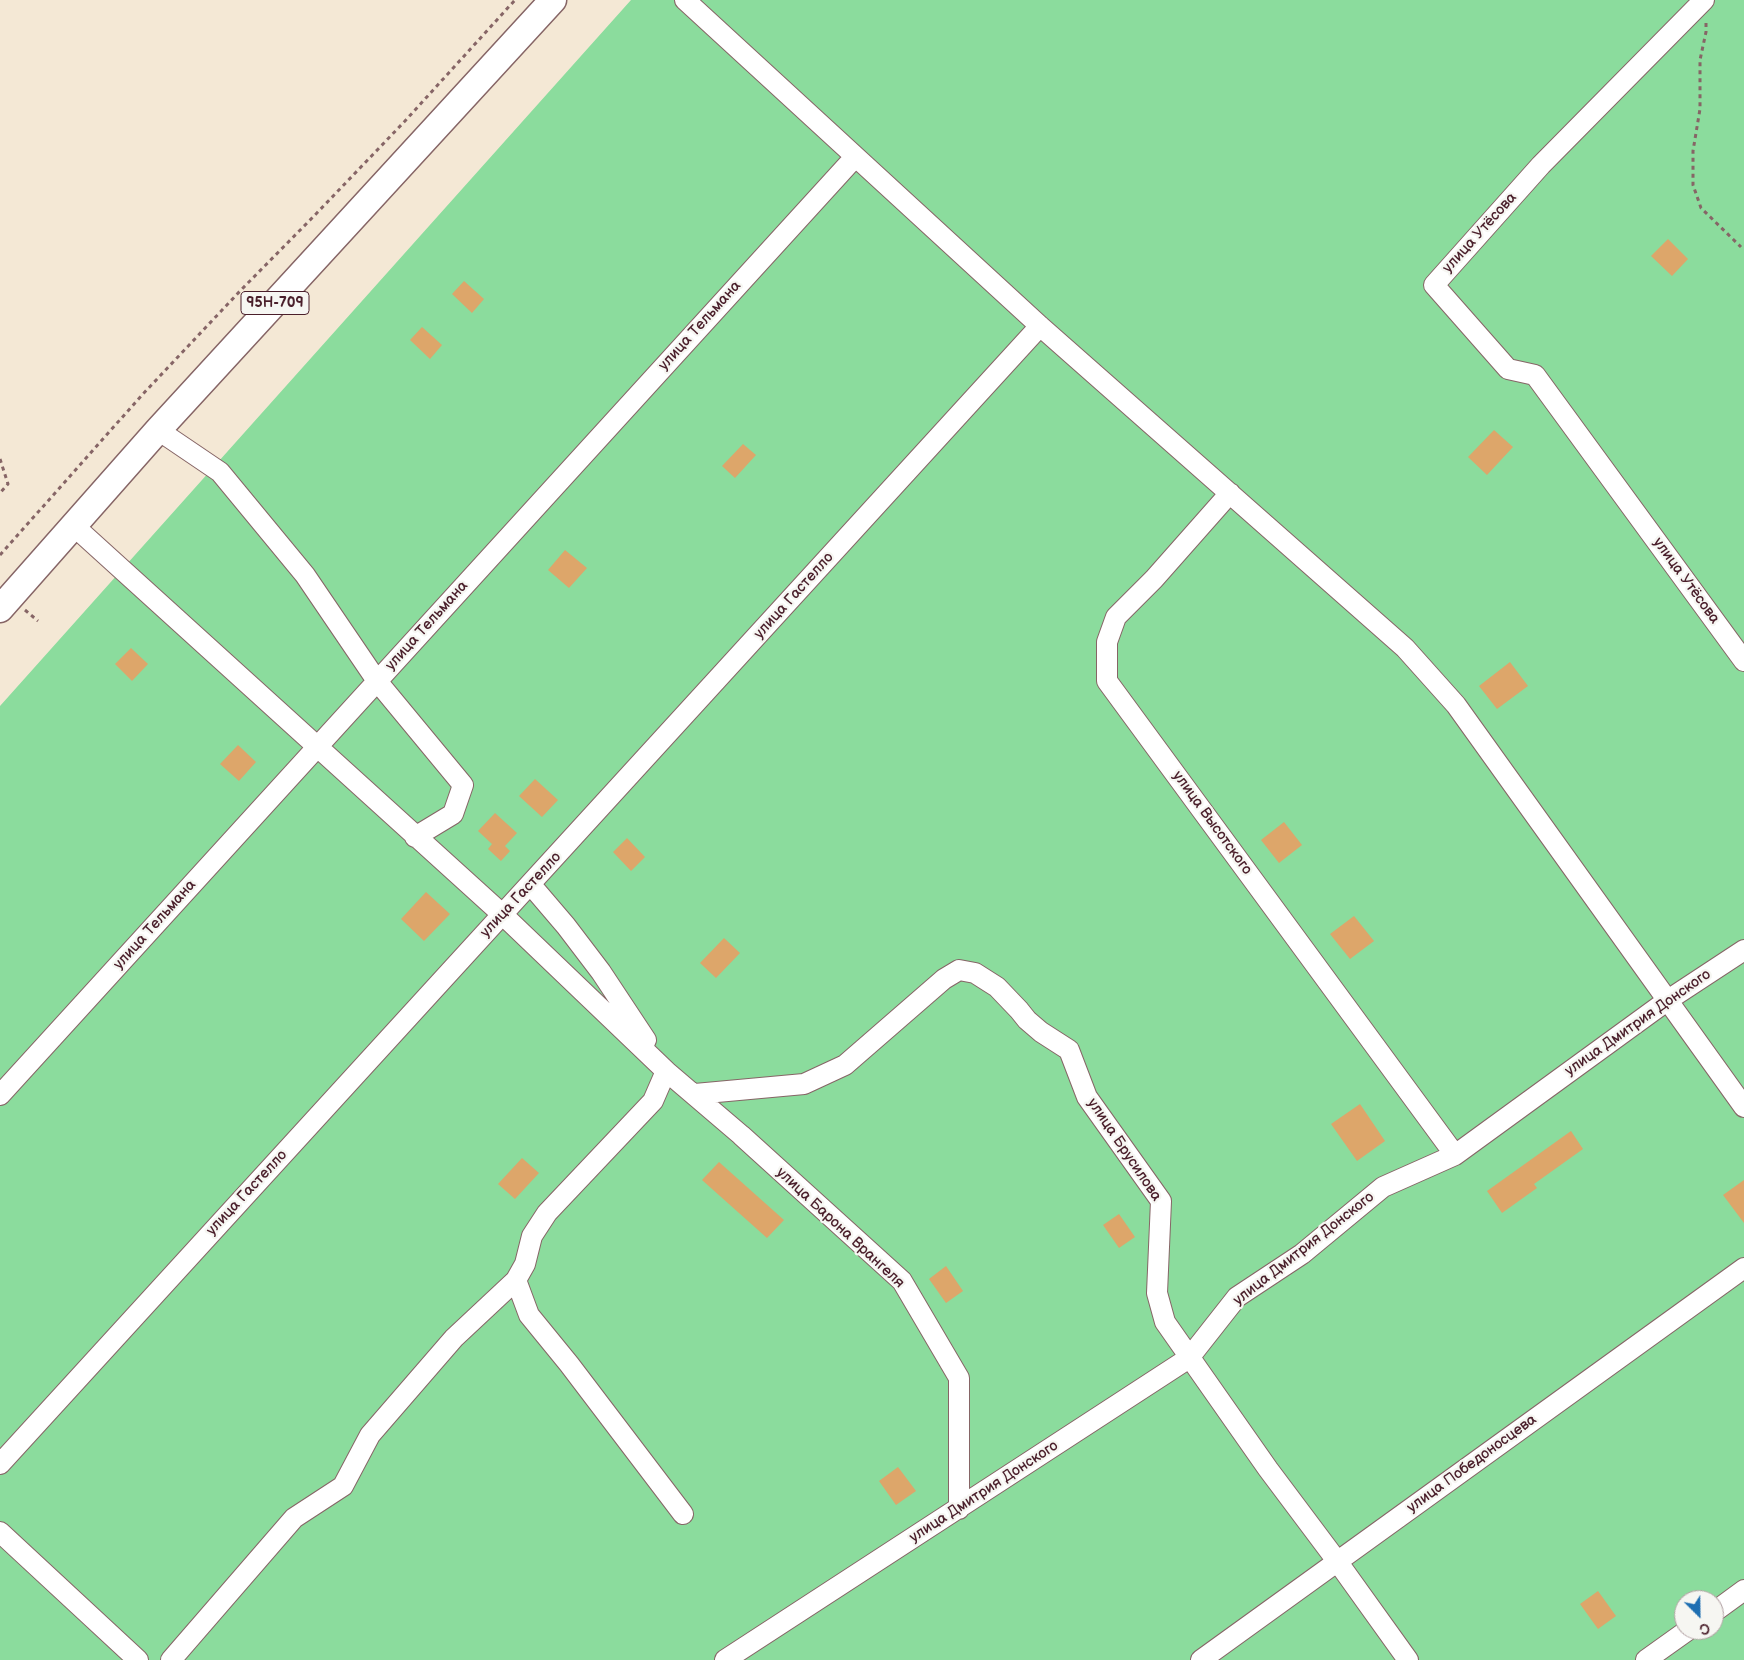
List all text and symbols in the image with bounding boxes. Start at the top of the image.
street label: улица Утёсова [1439,189,1521,277]
street label: улица Тельмана [655,277,745,375]
road number: 95Н-709 [241,292,309,314]
street label: улица Утёсова [1649,534,1723,628]
street label: улица Гастелло [750,549,838,643]
street label: улица Тельмана [382,577,472,675]
street label: улица Высотского [1168,768,1256,878]
street label: улица Гастелло [477,849,565,941]
street label: улица Тельмана [110,876,200,974]
street label: улица Дмитрия Донского [1562,966,1714,1080]
street label: улица Брусилова [1083,1095,1165,1205]
street label: улица Гастелло [203,1147,291,1239]
street label: улица Барона Врангеля [772,1164,908,1292]
street label: улица Дмитрия Донского [1230,1188,1378,1310]
street label: улица Победоносцева [1404,1411,1540,1517]
street label: улица Дмитрия Донского [906,1437,1062,1547]
north arrow [1674,1590,1724,1640]
text: С [1697,1619,1712,1638]

